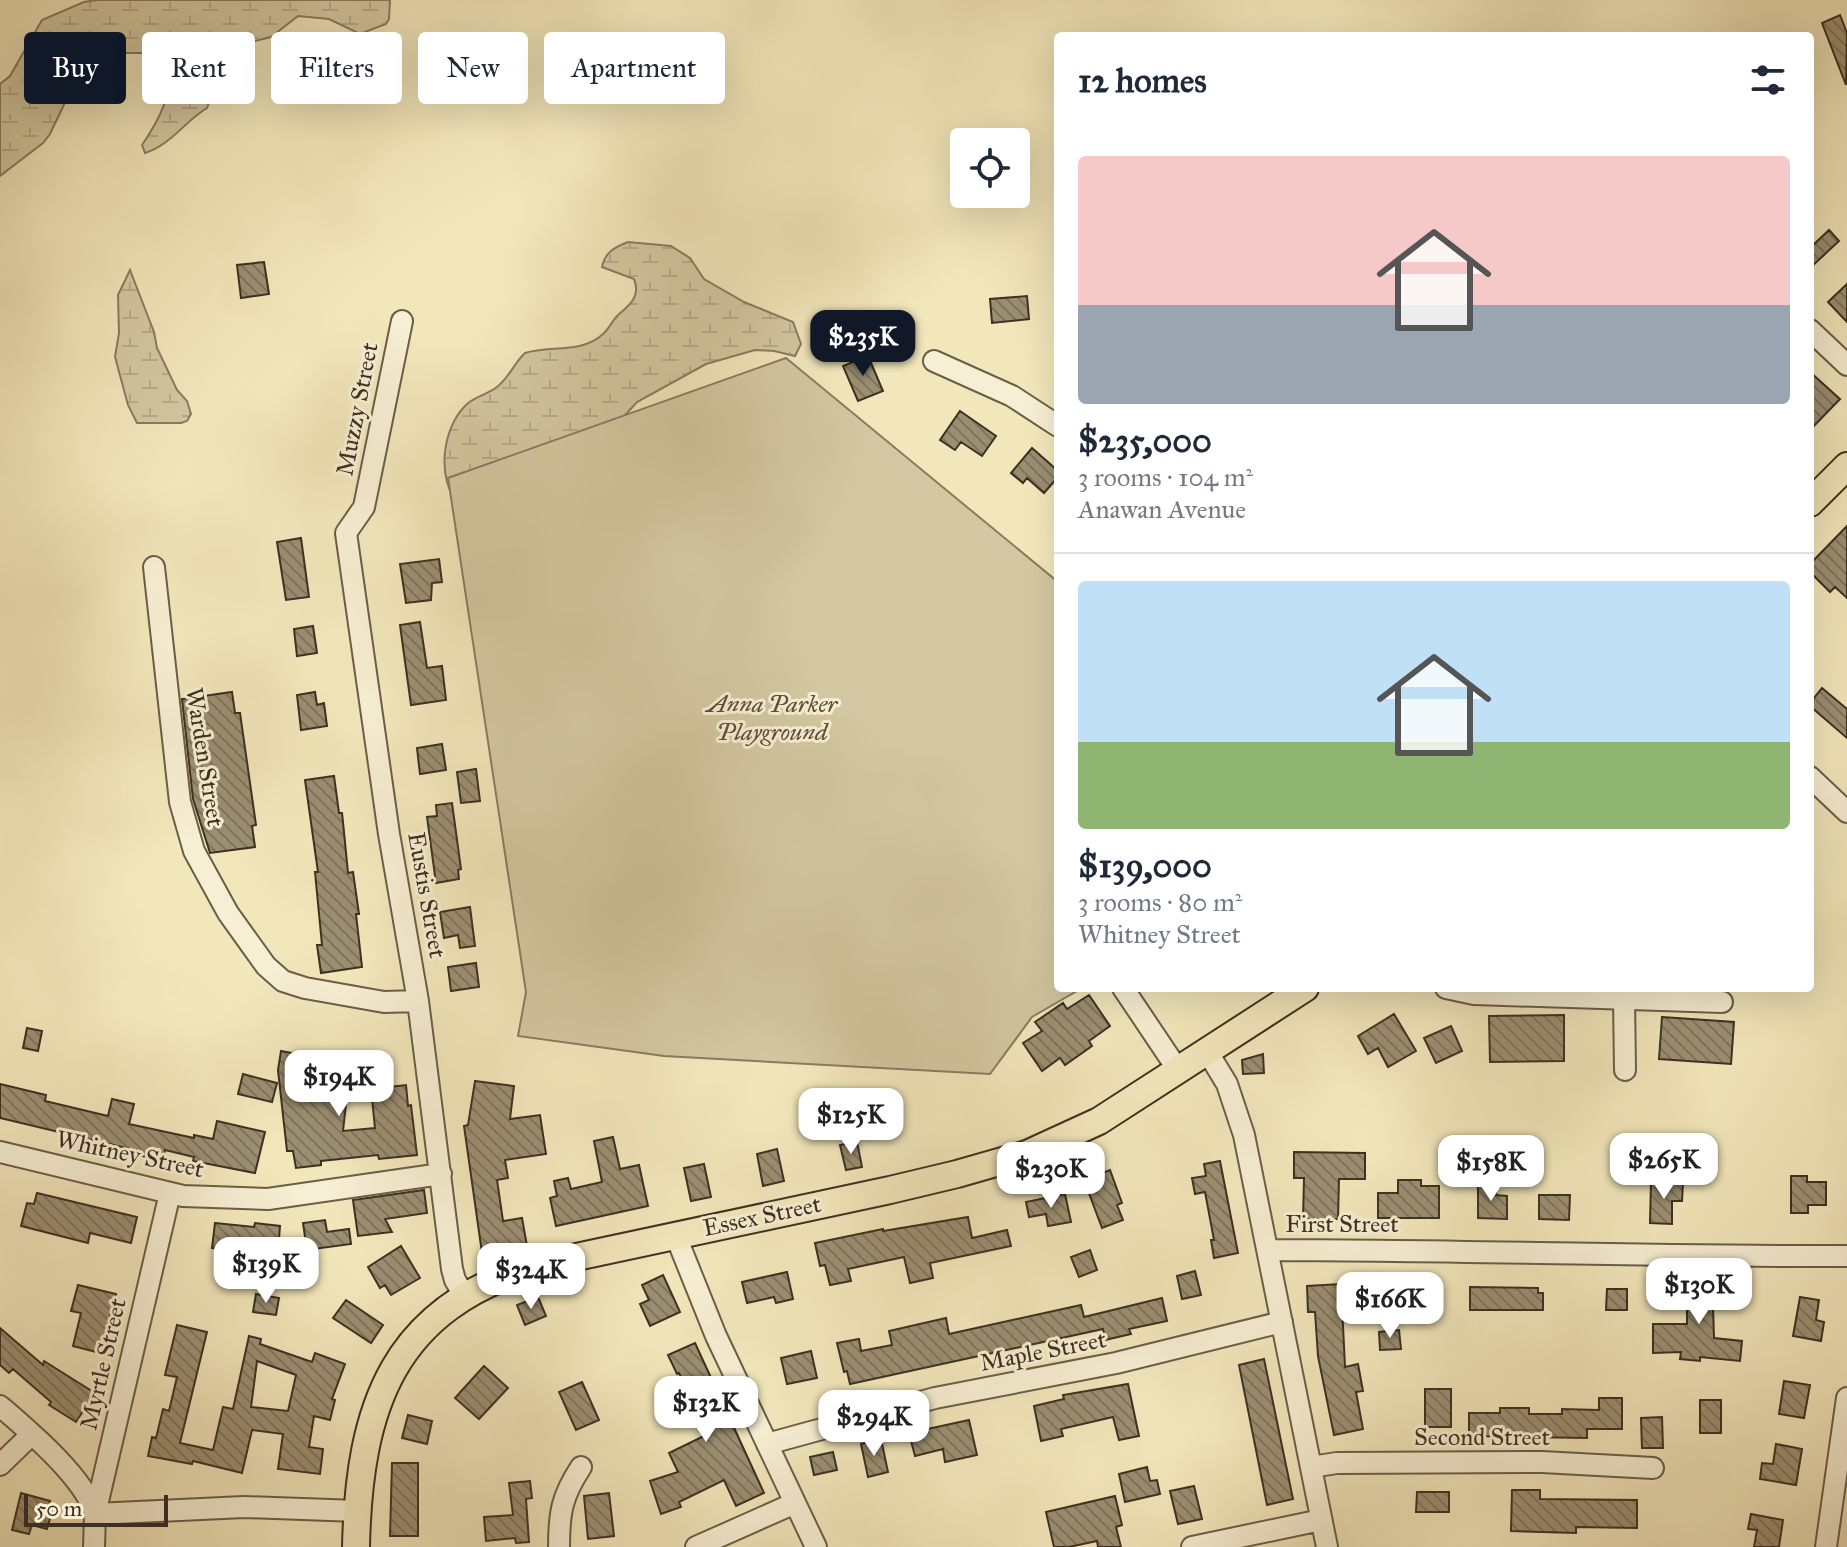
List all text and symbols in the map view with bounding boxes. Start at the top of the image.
chip: Buy [24,32,126,104]
chip: Rent [142,32,255,104]
chip: Filters [271,32,402,104]
chip: New [418,32,528,104]
chip: Apartment [544,32,725,104]
icon: filters [1746,58,1790,102]
text: 12 homes [1078,60,1207,101]
map controls [950,128,1030,208]
button: locate [950,128,1030,208]
icon: home [1362,208,1506,352]
pin: $235K [807,310,919,378]
text: $235K [828,320,898,352]
street label: Muzzy Street [329,339,385,478]
text: $235,000 [1078,420,1212,461]
text: 3 rooms · 104 m² [1078,461,1253,493]
text: Anawan Avenue [1078,493,1246,525]
icon: home [1362,633,1506,777]
street label: Warden Street [179,685,231,829]
park label: Anna Parker Playground [704,689,839,747]
street label: Eustis Street [401,830,453,961]
text: $139,000 [1078,845,1212,886]
text: 3 rooms · 80 m² [1078,886,1242,918]
text: Whitney Street [1078,918,1241,950]
pin: $194K [283,1050,395,1118]
text: $194K [303,1060,375,1092]
pin: $125K [795,1088,907,1156]
text: $125K [816,1098,886,1130]
street label: Whitney Street [53,1124,207,1184]
pin: $265K [1608,1133,1720,1201]
pin: $158K [1435,1135,1547,1203]
pin: $230K [995,1142,1107,1210]
text: $265K [1628,1143,1700,1175]
text: $158K [1456,1145,1526,1177]
text: $230K [1015,1152,1087,1184]
street label: Essex Street [700,1189,824,1243]
street label: First Street [1285,1209,1399,1239]
pin: $139K [210,1237,322,1305]
pin: $324K [475,1243,587,1311]
text: $139K [232,1247,300,1279]
text: $324K [495,1253,567,1285]
pin: $130K [1643,1258,1755,1326]
text: $130K [1664,1268,1734,1300]
pin: $166K [1334,1272,1446,1340]
text: $166K [1355,1282,1425,1314]
street label: Myrtle Street [73,1295,133,1433]
street label: Maple Street [977,1324,1109,1378]
pin: $132K [650,1376,762,1444]
text: $132K [672,1386,740,1418]
pin: $294K [818,1390,930,1458]
text: $294K [836,1400,912,1432]
street label: Second Street [1414,1422,1551,1452]
scale bar [24,1491,168,1527]
text: 50 m [36,1495,82,1522]

